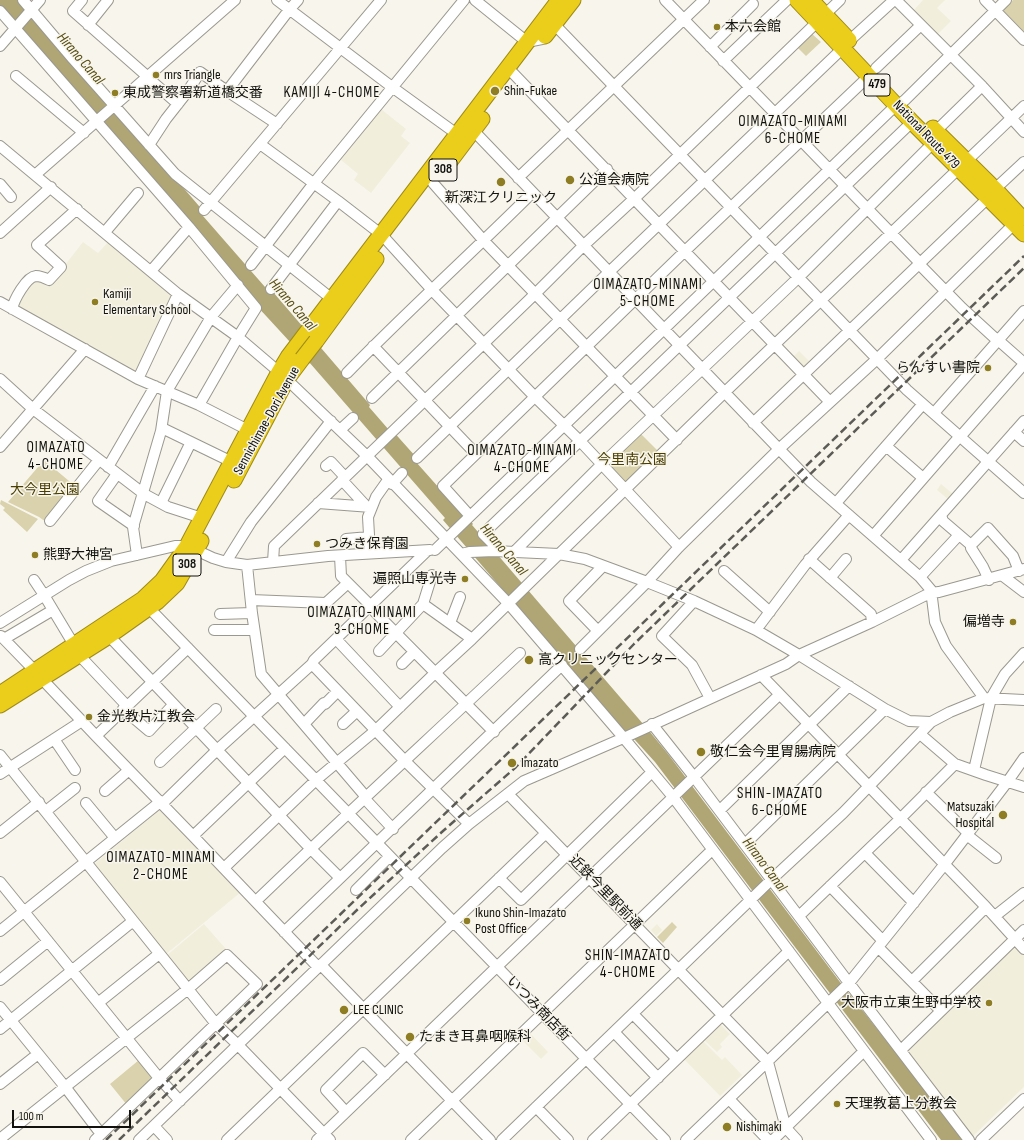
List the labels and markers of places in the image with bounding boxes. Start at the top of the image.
place label: 本六会館 [725,19,781,35]
marker: 本六会館 [712,22,722,32]
place label: mrs Triangle [164,67,221,83]
marker: mrs Triangle [151,70,161,80]
place label: Shin-Fukae [504,83,557,99]
place label: 東成警察署新道橋交番 [123,85,263,101]
marker: Shin-Fukae [489,85,501,97]
marker: 東成警察署新道橋交番 [110,88,120,98]
place label: 公道会病院 [579,172,649,188]
marker: 公道会病院 [564,174,576,186]
marker: 新深江クリニック [495,176,507,188]
place label: 新深江クリニック [445,190,557,206]
place label: Kamiji Elementary School [103,286,191,318]
marker: Kamiji Elementary School [90,297,100,307]
place label: らんすい書院 [896,360,980,376]
marker: らんすい書院 [983,363,993,373]
place label: つみき保育園 [325,536,409,552]
marker: つみき保育園 [312,539,322,549]
place label: 熊野大神宮 [43,547,113,563]
marker: 熊野大神宮 [30,550,40,560]
place label: 遍照山専光寺 [373,571,457,587]
marker: 遍照山専光寺 [460,574,470,584]
place label: 偏増寺 [963,614,1005,630]
marker: 偏増寺 [1008,617,1018,627]
place label: 高クリニックセンター [538,652,678,668]
marker: 高クリニックセンター [523,654,535,666]
place label: 金光教片江教会 [97,709,195,725]
marker: 金光教片江教会 [84,712,94,722]
place label: 敬仁会今里胃腸病院 [710,744,836,760]
marker: 敬仁会今里胃腸病院 [695,746,707,758]
place label: Imazato [521,755,559,771]
marker: Imazato [506,757,518,769]
place label: Matsuzaki Hospital [947,799,994,832]
marker: Matsuzaki Hospital [997,809,1009,821]
place label: Ikuno Shin-Imazato Post Office [475,905,566,938]
marker: Ikuno Shin-Imazato Post Office [462,916,472,926]
place label: 大阪市立東生野中学校 [841,995,981,1011]
marker: 大阪市立東生野中学校 [984,998,994,1008]
place label: LEE CLINIC [353,1002,403,1018]
marker: LEE CLINIC [338,1004,350,1016]
place label: たまき耳鼻咽喉科 [419,1029,531,1045]
marker: たまき耳鼻咽喉科 [404,1031,416,1043]
place label: 天理教葛上分教会 [845,1096,957,1112]
marker: 天理教葛上分教会 [832,1099,842,1109]
place label: Nishimaki [736,1119,782,1135]
marker: Nishimaki [721,1121,733,1133]

